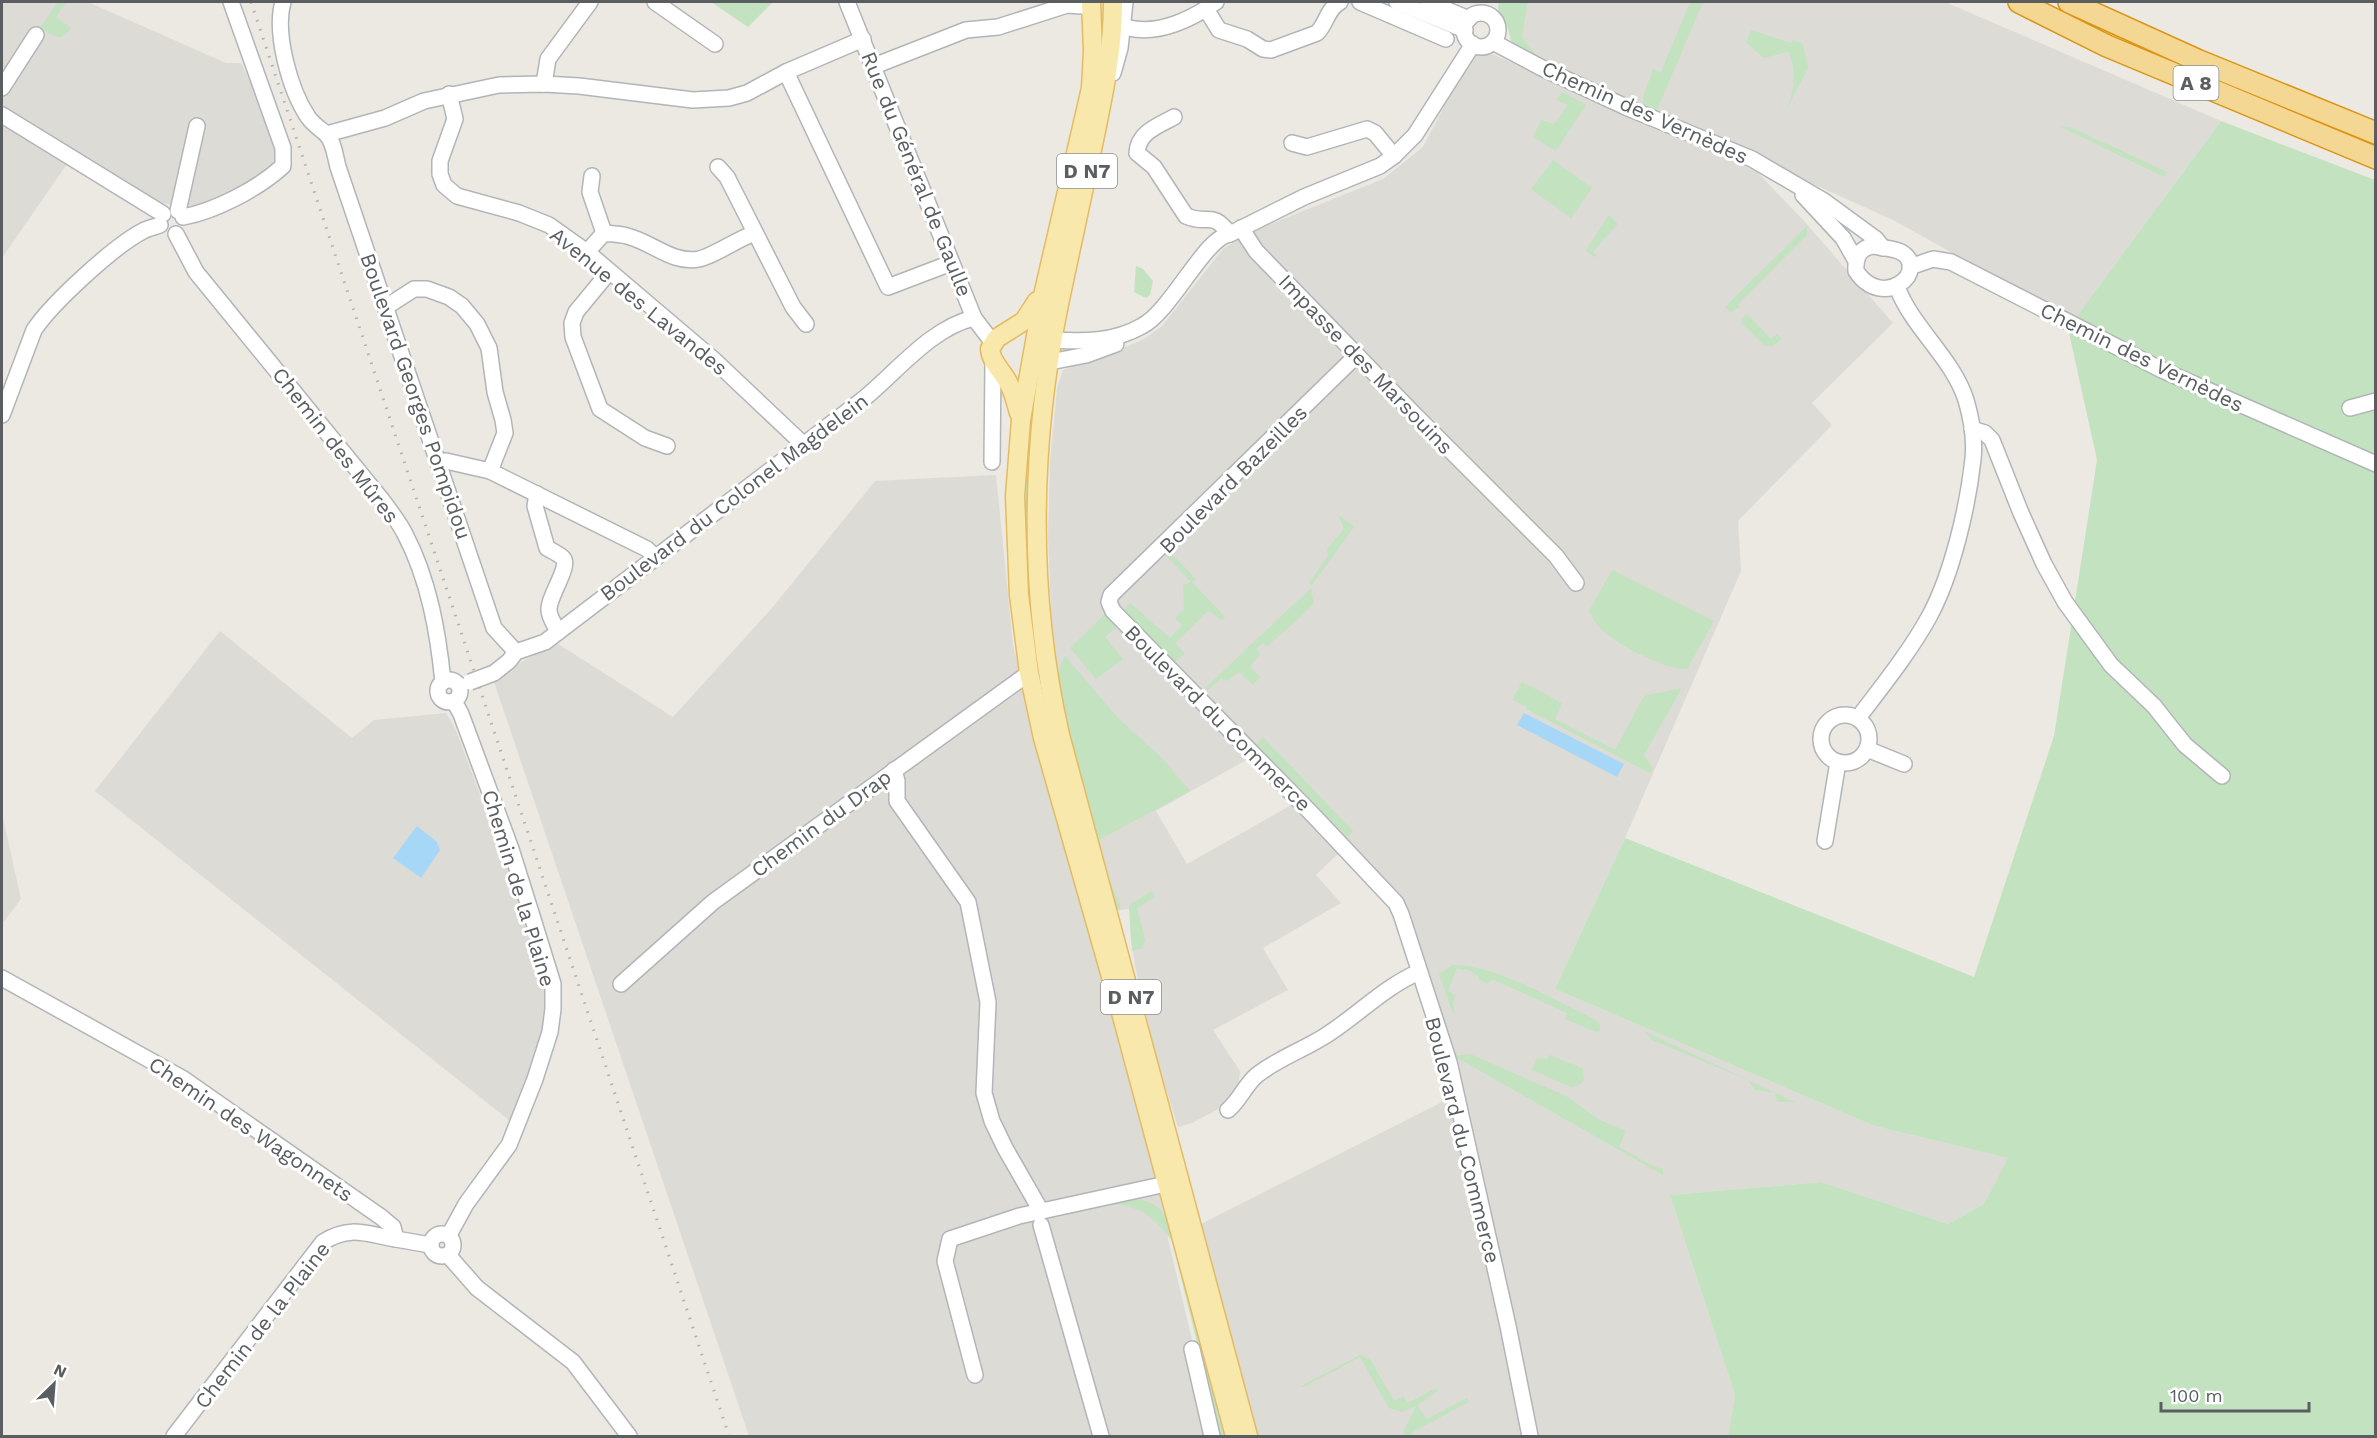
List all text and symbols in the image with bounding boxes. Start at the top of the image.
street label: Rue du Général de Gaulle [856,48,978,300]
street label: Chemin des Vernèdes [1538,55,1752,169]
road number: A 8 [2174,66,2218,100]
road number: D N7 [1057,154,1117,188]
street label: Avenue des Lavandes [545,222,733,380]
street label: Boulevard Georges Pompidou [355,250,477,542]
street label: Impasse des Marsouins [1274,269,1458,459]
street label: Chemin des Vernèdes [2036,297,2248,417]
street label: Chemin des Mûres [267,362,405,528]
street label: Boulevard du Colonel Magdelein [595,388,873,606]
street label: Boulevard Bazeilles [1154,400,1312,558]
street label: Boulevard du Commerce [1120,620,1316,816]
street label: Chemin du Drap [746,764,896,882]
street label: Chemin de la Plaine [477,787,561,989]
road number: D N7 [1101,980,1161,1014]
street label: Boulevard du Commerce [1420,1014,1506,1266]
street label: Chemin des Wagonnets [144,1051,358,1207]
street label: Chemin de la Plaine [189,1237,335,1413]
north arrow [24,1354,84,1414]
text: N [51,1360,70,1382]
scale bar [2161,1375,2310,1413]
text: 100 m [2170,1385,2223,1406]

